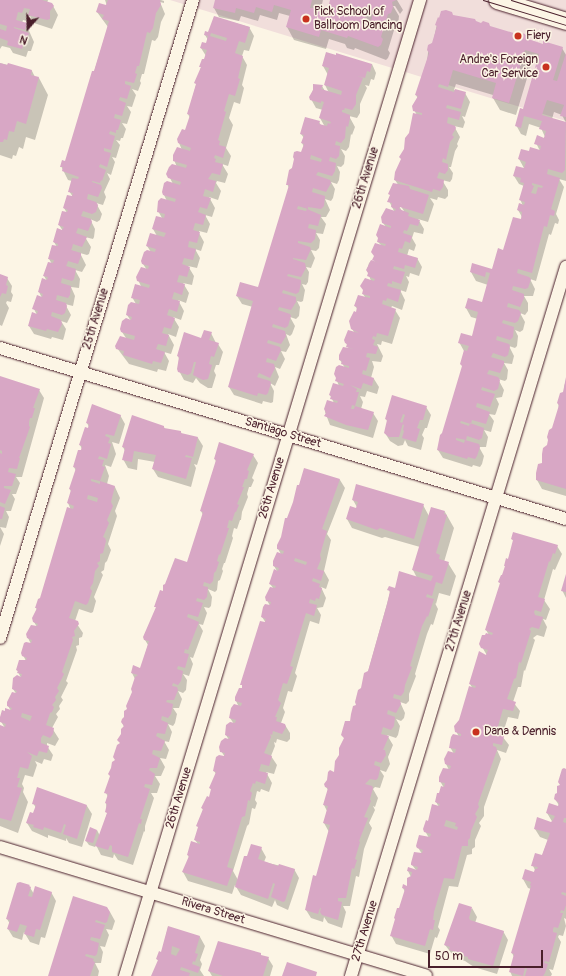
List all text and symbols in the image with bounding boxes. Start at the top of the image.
place label: Pick School of Ballroom Dancing [314,5,402,33]
north arrow [8,8,48,48]
marker: Pick School of Ballroom Dancing [301,14,311,24]
place label: Fiery [526,29,551,43]
marker: Fiery [513,31,523,41]
text: N [18,32,29,47]
place label: Andre's Foreign Car Service [459,53,538,81]
marker: Andre's Foreign Car Service [541,62,551,72]
street label: 26th Avenue [350,145,382,211]
street label: 25th Avenue [80,287,112,351]
street label: Santiago Street [243,415,323,451]
street label: 26th Avenue [256,455,288,521]
street label: 27th Avenue [443,589,475,653]
place label: Dana & Dennis [484,725,556,739]
marker: Dana & Dennis [471,727,481,737]
street label: 26th Avenue [163,765,195,831]
street label: Rivera Street [179,894,247,928]
street label: 27th Avenue [349,899,381,963]
scale bar [430,942,545,968]
text: 50 m [435,949,463,964]

